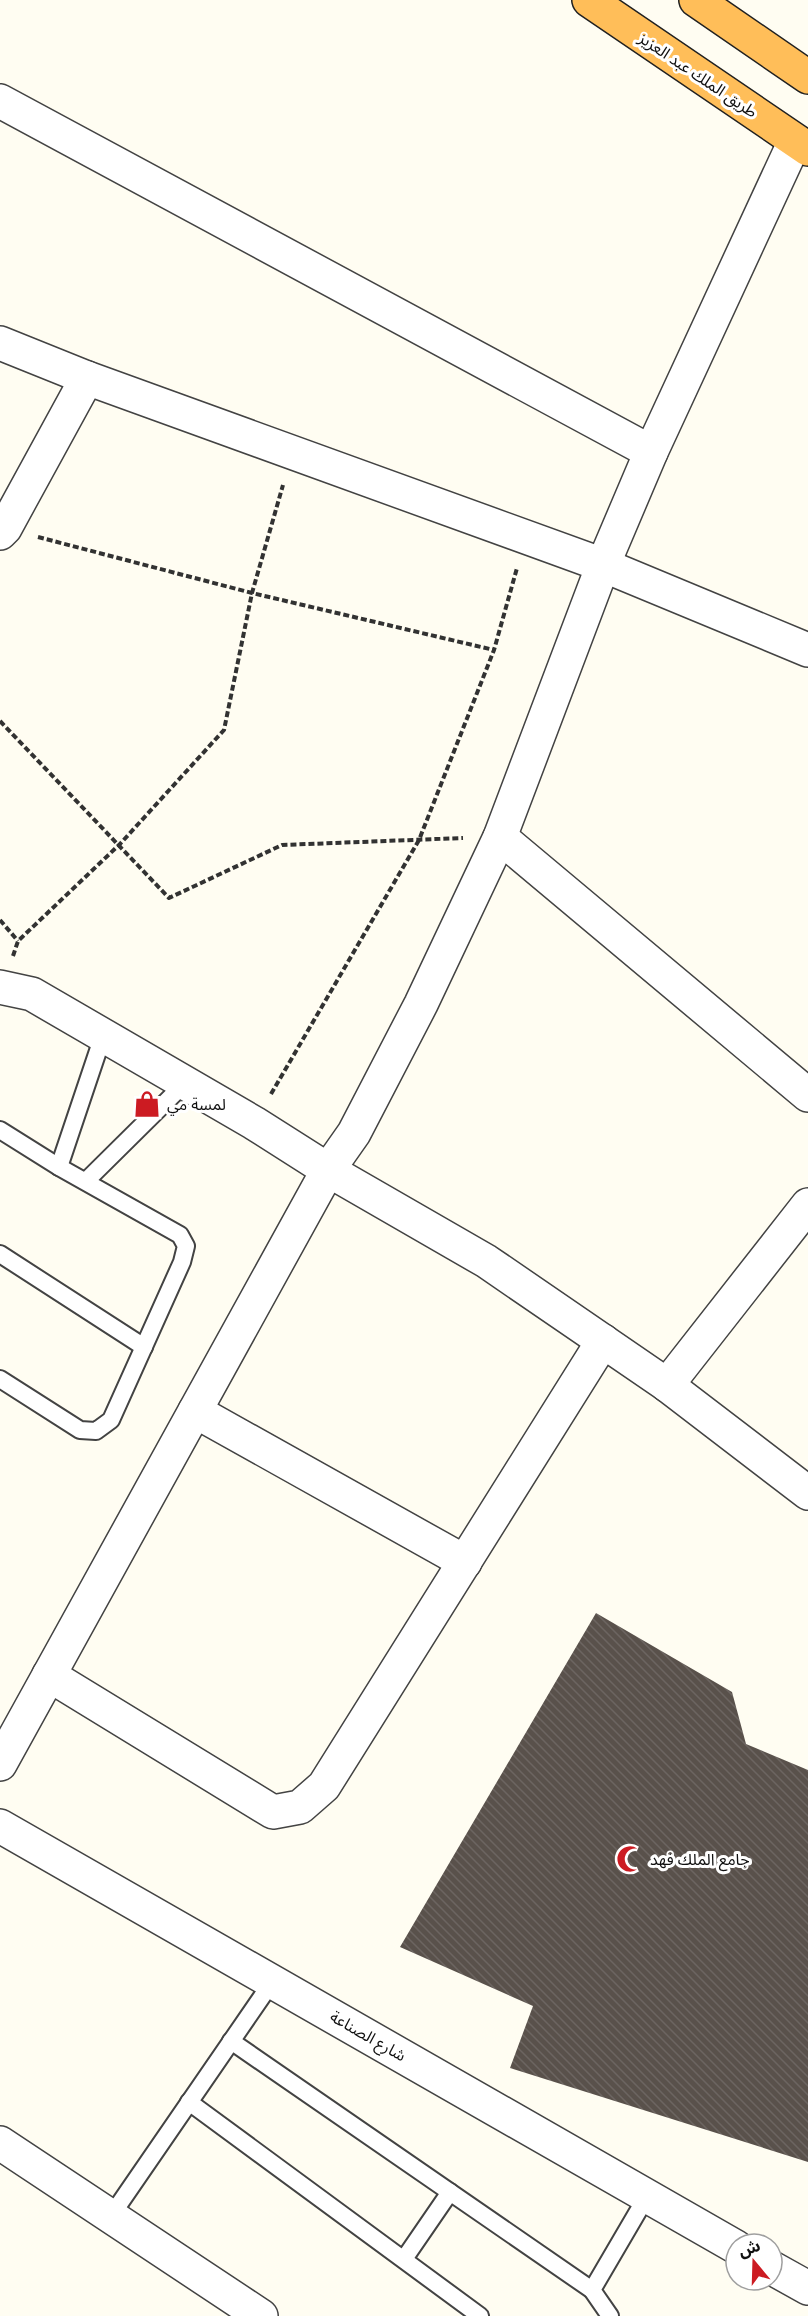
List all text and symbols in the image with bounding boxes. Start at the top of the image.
street label: طريق الملك عبد العزيز [634,28,761,123]
shop icon: لمسة مي [132,1089,162,1119]
place label: لمسة مي [167,1095,226,1116]
mosque icon: جامع الملك فهد [615,1844,645,1874]
place label: جامع الملك فهد [650,1850,750,1872]
street label: شارع الصناعة [325,2007,409,2068]
north arrow [724,2232,784,2292]
text: ش [736,2236,763,2261]

